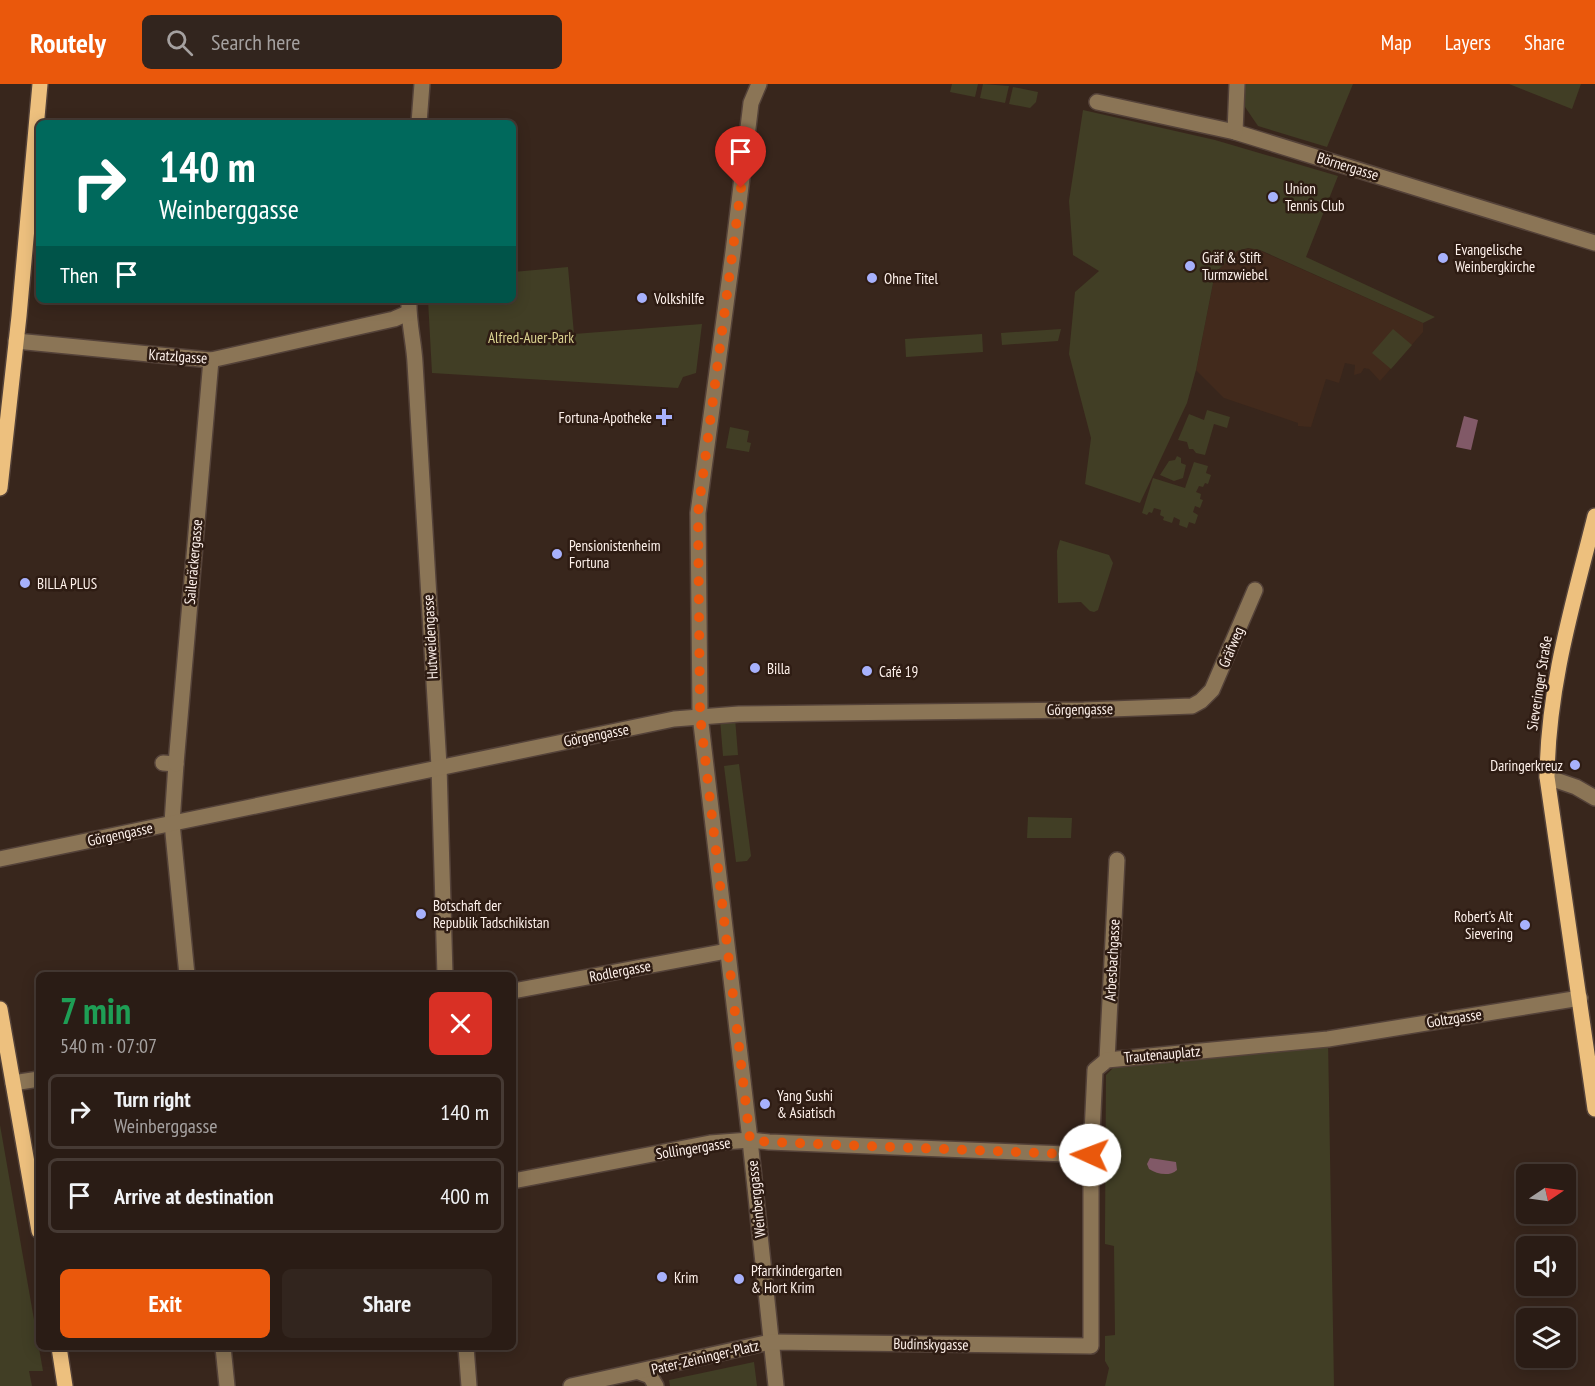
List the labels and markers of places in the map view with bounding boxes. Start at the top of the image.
pin [715,126,766,188]
place label: Union Tennis Club [1285,179,1344,215]
marker: Union Tennis Club [1266,190,1280,204]
place label: Evangelische Weinbergkirche [1455,240,1535,276]
place label: Gräf & Stift Turmzwiebel [1202,248,1268,284]
marker: Evangelische Weinbergkirche [1436,251,1450,265]
marker: Gräf & Stift Turmzwiebel [1183,259,1197,273]
place label: Ohne Titel [884,269,939,288]
marker: Ohne Titel [865,271,879,285]
place label: Volkshilfe [653,289,704,308]
marker: Volkshilfe [635,291,649,305]
place label: Fortuna-Apotheke [558,408,652,427]
marker: Fortuna-Apotheke [657,410,671,424]
place label: Pensionistenheim Fortuna [569,536,660,572]
marker: Pensionistenheim Fortuna [550,547,564,561]
place label: BILLA PLUS [37,574,97,593]
marker: BILLA PLUS [18,576,32,590]
place label: Billa [767,659,790,678]
marker: Billa [748,661,762,675]
place label: Café 19 [879,662,918,681]
marker: Café 19 [860,664,874,678]
place label: Daringerkreuz [1490,756,1563,775]
marker: Daringerkreuz [1568,758,1582,772]
place label: Botschaft der Republik Tadschikistan [433,896,549,932]
marker: Botschaft der Republik Tadschikistan [414,907,428,921]
place label: Robert's Alt Sievering [1454,907,1513,943]
marker: Robert's Alt Sievering [1518,918,1532,932]
place label: Yang Sushi & Asiatisch [777,1086,835,1122]
marker: Yang Sushi & Asiatisch [758,1097,772,1111]
place label: Pfarrkindergarten & Hort Krim [751,1261,842,1297]
place label: Krim [674,1268,698,1287]
marker: Krim [655,1270,669,1284]
marker: Pfarrkindergarten & Hort Krim [732,1272,746,1286]

